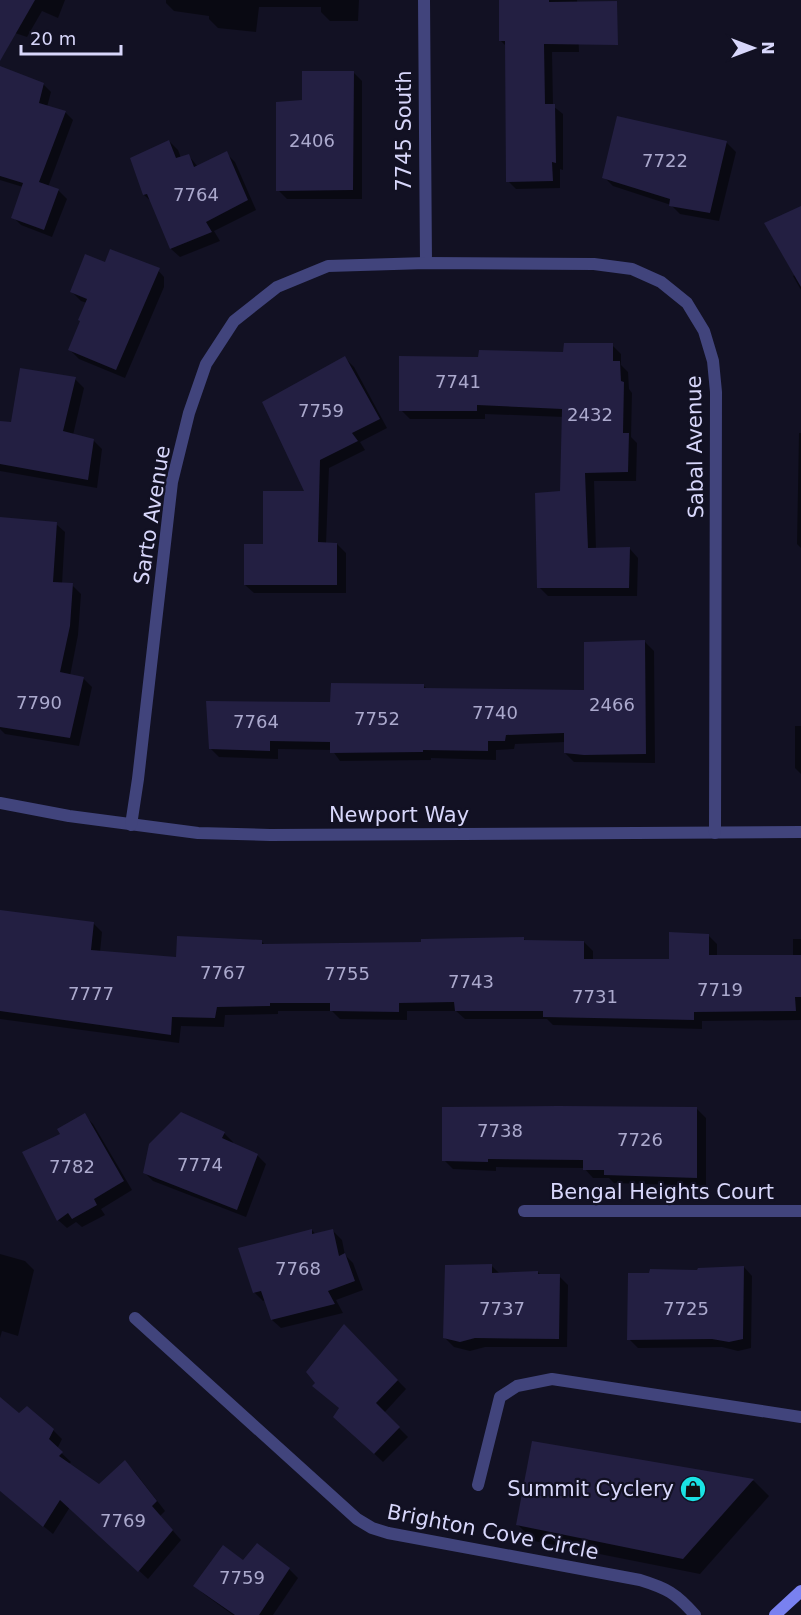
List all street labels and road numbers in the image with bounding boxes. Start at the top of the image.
street label: 7745 South [392,70,416,192]
street label: Sabal Avenue [682,375,708,519]
street label: Sarto Avenue [129,444,175,586]
street label: Newport Way [329,803,469,827]
street label: Bengal Heights Court [550,1180,774,1204]
street label: Brighton Cove Circle [385,1500,601,1564]

